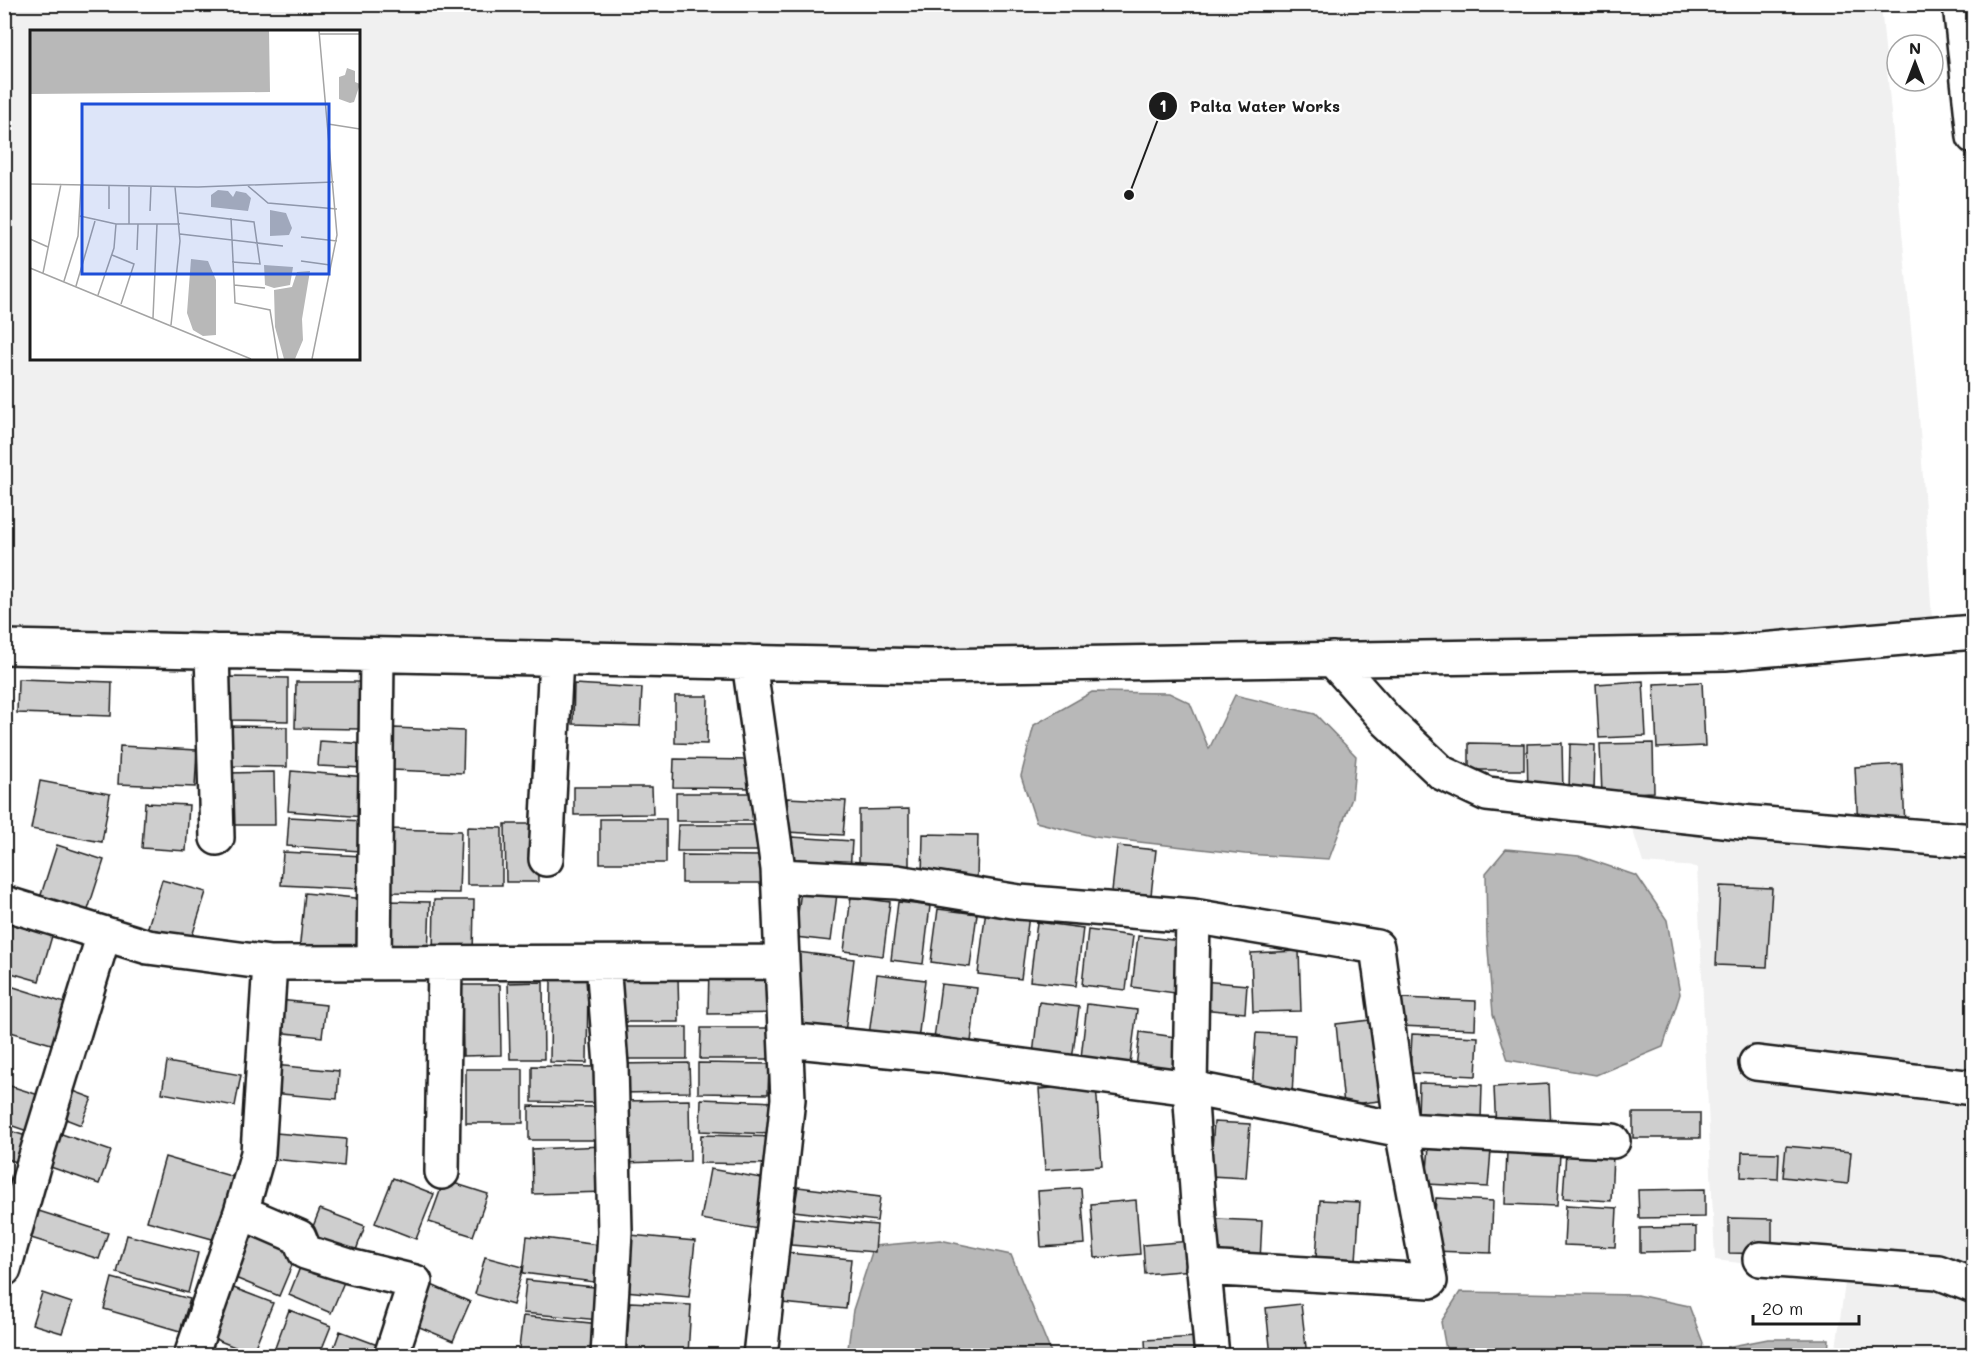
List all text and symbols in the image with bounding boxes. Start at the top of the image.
inset map [30,30,360,360]
north arrow [1885,33,1945,93]
text: N [1909,37,1921,58]
callout: Palta Water Works [1148,89,1352,123]
text: 1 [1159,93,1167,117]
text: Palta Water Works [1190,95,1340,116]
scale bar [1753,1288,1860,1326]
text: 20 m [1762,1296,1803,1320]

